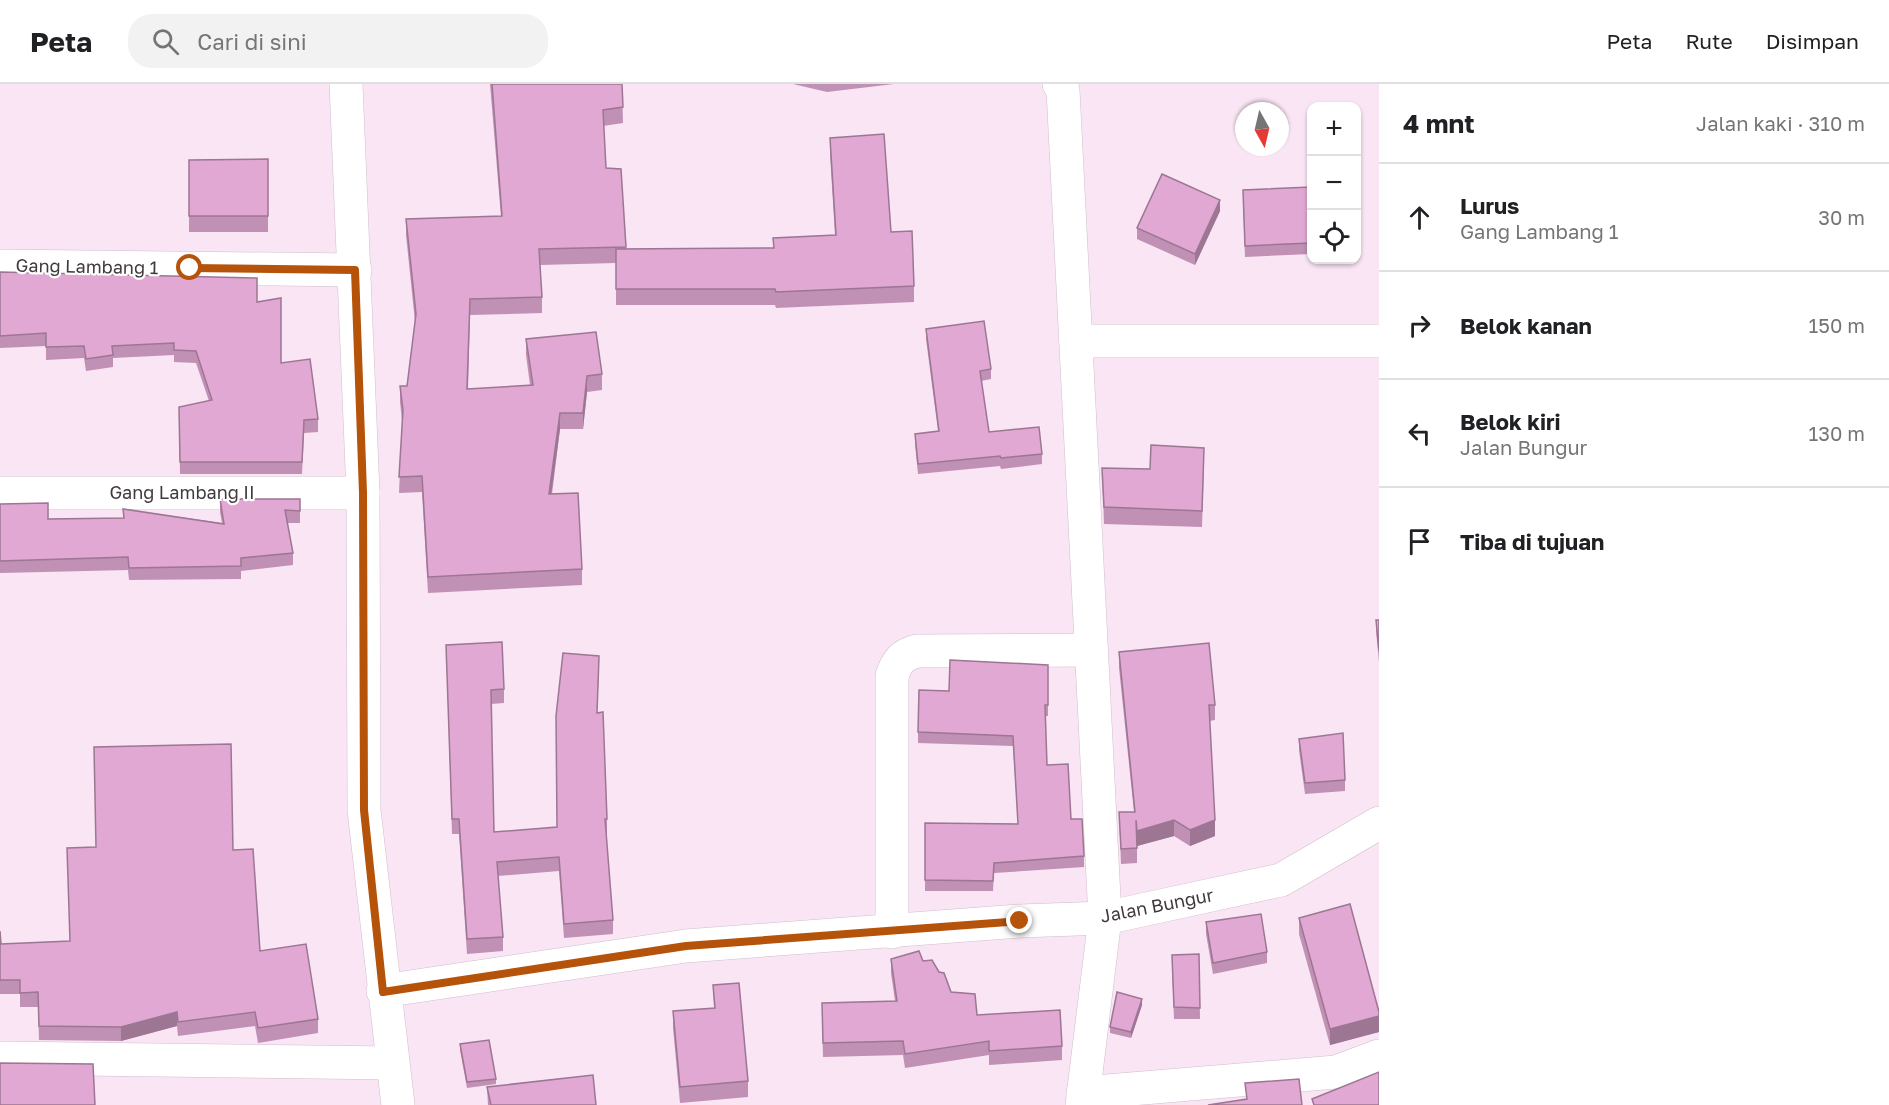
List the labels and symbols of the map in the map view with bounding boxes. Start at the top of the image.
north arrow [1235,102,1289,156]
street label: Gang Lambang 1 [16,254,159,278]
route start [176,254,202,280]
street label: Gang Lambang II [109,481,255,503]
street label: Jalan Bungur [1098,883,1215,927]
route end [1006,907,1032,933]

